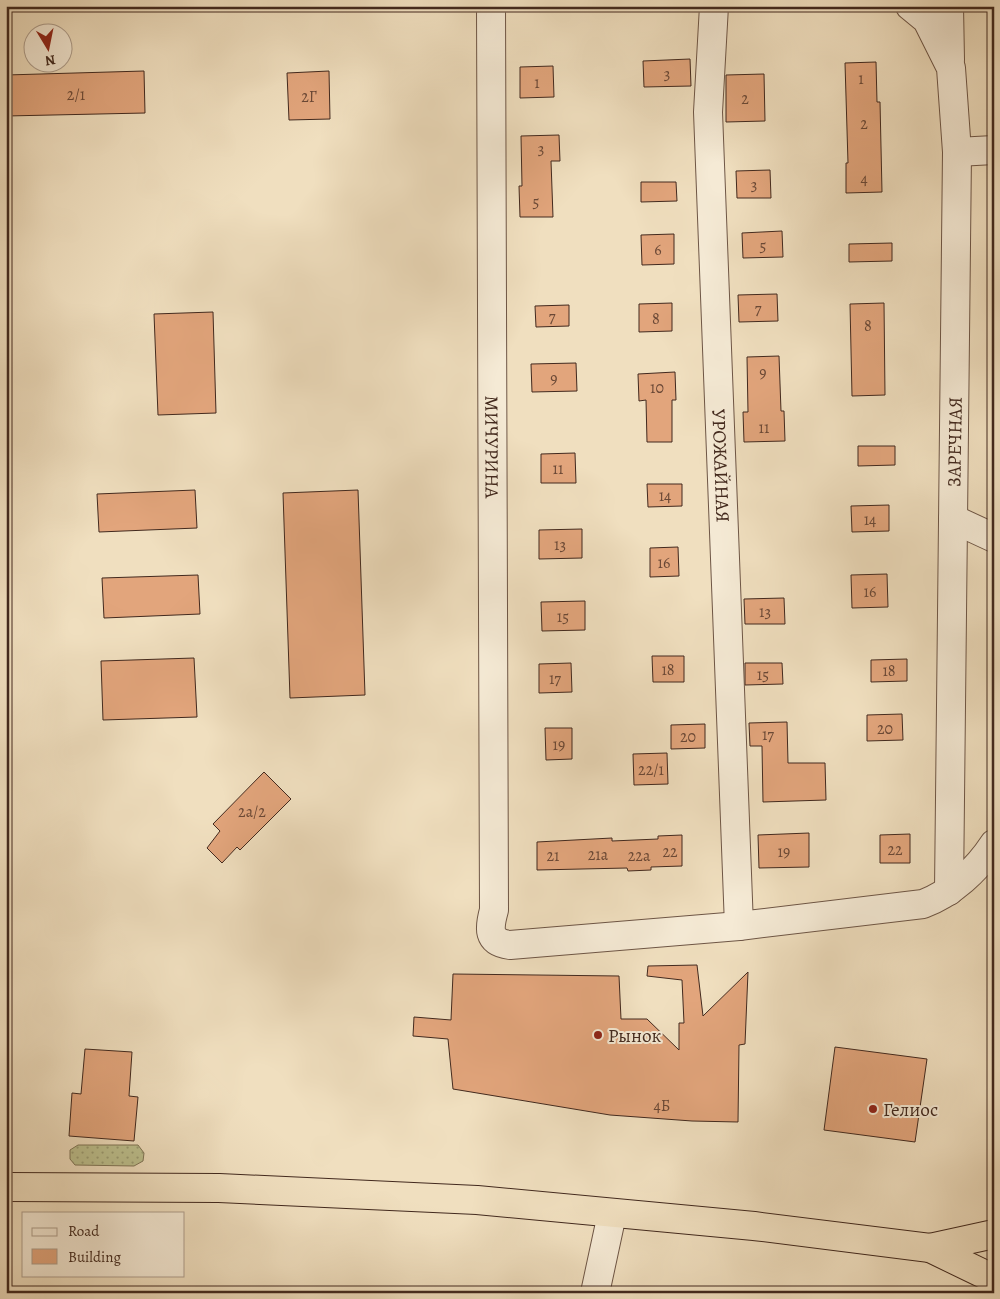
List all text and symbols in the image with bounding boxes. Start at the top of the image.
north arrow [22,22,72,72]
text: N [43,50,57,71]
house number: 3 [664,63,670,85]
house number: 1 [858,68,864,90]
house number: 1 [534,72,540,94]
house number: 2/1 [67,84,86,106]
house number: 2Г [301,86,317,108]
house number: 2 [741,88,749,110]
house number: 2 [860,113,868,135]
house number: 3 [538,138,544,160]
house number: 4 [860,168,868,190]
house number: 3 [751,174,757,196]
house number: 5 [533,191,540,213]
house number: 5 [760,235,767,257]
house number: 6 [654,239,662,261]
house number: 7 [755,298,762,320]
house number: 7 [549,306,556,328]
house number: 8 [652,308,660,330]
house number: 8 [864,315,872,337]
house number: 9 [759,362,767,384]
house number: 9 [550,368,558,390]
house number: 10 [650,377,664,399]
street label: МИЧУРИНА [478,396,505,499]
street label: ЗАРЕЧНАЯ [941,397,969,487]
street label: УРОЖАЙНАЯ [705,408,736,523]
house number: 11 [759,417,770,439]
house number: 11 [553,458,564,480]
house number: 14 [659,485,671,507]
house number: 14 [864,509,876,531]
house number: 13 [554,534,566,556]
house number: 16 [658,552,670,574]
house number: 16 [864,581,876,603]
house number: 13 [759,601,771,623]
house number: 15 [557,606,569,628]
house number: 18 [661,659,675,681]
house number: 18 [882,660,896,682]
house number: 15 [757,664,769,686]
house number: 17 [549,668,561,690]
house number: 20 [877,718,893,740]
house number: 17 [762,724,774,746]
house number: 20 [680,726,696,748]
house number: 19 [553,734,565,756]
house number: 22/1 [638,759,664,781]
house number: 2а/2 [238,801,266,823]
house number: 22 [887,839,903,861]
house number: 22 [662,841,678,863]
house number: 19 [778,841,790,863]
house number: 21а [588,844,609,866]
house number: 21 [546,845,560,867]
house number: 22а [628,845,651,867]
place label: Рынок [608,1023,662,1049]
marker: Рынок [592,1029,604,1041]
house number: 4Б [654,1095,670,1117]
place label: Гелиос [883,1097,938,1123]
marker: Гелиос [867,1103,879,1115]
legend [22,1212,185,1276]
text: Road [68,1221,100,1241]
text: Building [68,1247,121,1267]

